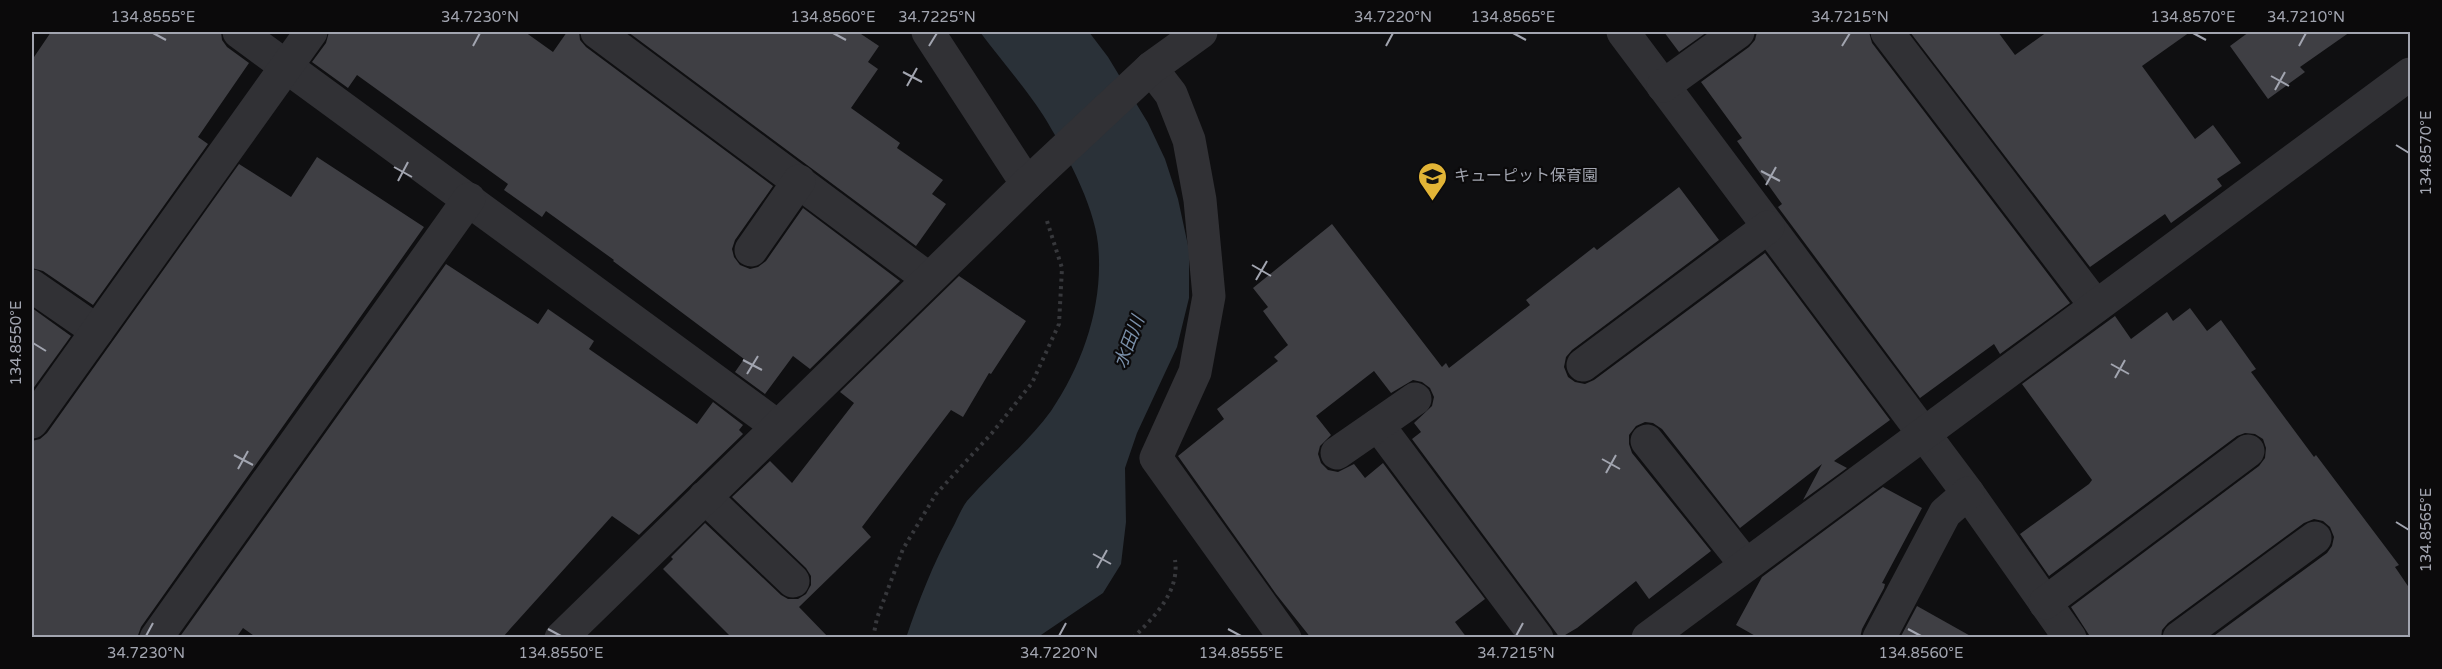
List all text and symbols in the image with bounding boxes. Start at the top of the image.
text: 134.8555°E [111,8,195,26]
text: 34.7230°N [441,8,519,26]
text: 134.8560°E [790,8,876,26]
text: 34.7225°N [898,8,976,26]
text: 34.7220°N [1354,8,1432,26]
text: 134.8565°E [1471,8,1555,26]
text: 34.7215°N [1811,8,1889,26]
text: 134.8570°E [2150,8,2236,26]
text: 34.7210°N [2267,8,2345,26]
text: 134.8570°E [2417,110,2435,196]
school or university icon: キューピット保育園 [1417,160,1449,202]
place label: キューピット保育園 [1454,166,1598,186]
text: 134.8550°E [7,300,25,386]
water label: 水田川 [1109,311,1150,371]
text: 134.8565°E [2417,488,2435,572]
text: 34.7230°N [107,644,185,662]
text: 134.8550°E [518,644,604,662]
text: 34.7220°N [1020,644,1098,662]
text: 134.8555°E [1199,644,1283,662]
text: 34.7215°N [1477,644,1555,662]
text: 134.8560°E [1878,644,1964,662]

